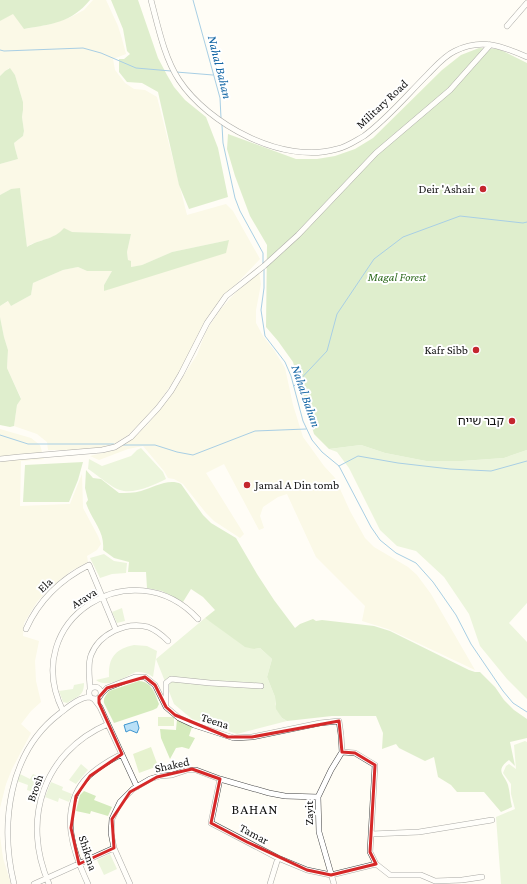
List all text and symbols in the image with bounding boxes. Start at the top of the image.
water label: Nahal Bahan [205,34,235,101]
street label: Military Road [353,76,411,131]
place label: Deir 'Ashair [418,182,476,196]
marker: Deir 'Ashair [478,184,488,194]
park label: Magal Forest [367,270,427,284]
place label: Kafr Sibb [425,343,468,357]
marker: Kafr Sibb [471,345,481,355]
water label: Nahal Bahan [288,363,324,429]
place label: קבר שייח [458,414,504,428]
marker: קבר שייח [507,416,517,426]
place label: Jamal A Din tomb [254,478,339,492]
marker: Jamal A Din tomb [242,480,252,490]
street label: Ela [35,574,56,595]
street label: Arava [69,585,100,611]
street label: Teena [199,710,231,732]
street label: Shaked [153,754,191,775]
street label: Brosh [24,772,46,803]
street label: Zayit [302,800,316,825]
district label: BAHAN [232,801,278,817]
street label: Tamar [237,821,272,848]
street label: Shikma [76,834,100,873]

